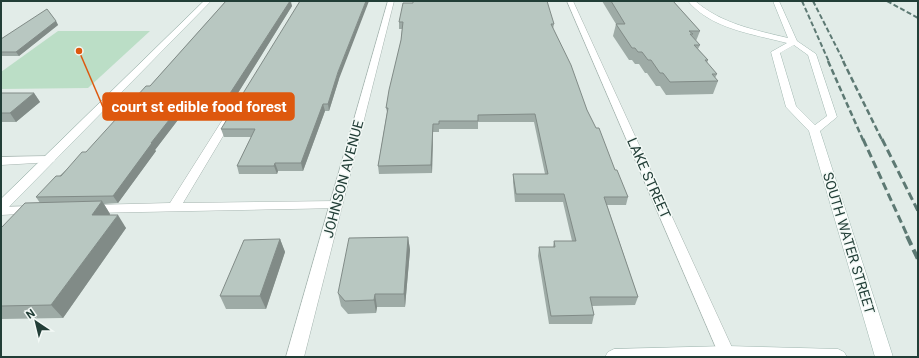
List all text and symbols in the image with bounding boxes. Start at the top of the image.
callout: court st edible food forest [103,93,294,120]
text: court st edible food forest [111,98,287,116]
street label: JOHNSON AVENUE [320,118,366,240]
street label: LAKE STREET [624,135,674,221]
street label: SOUTH WATER STREET [820,170,878,316]
north arrow [16,302,56,342]
text: N [24,307,38,322]

